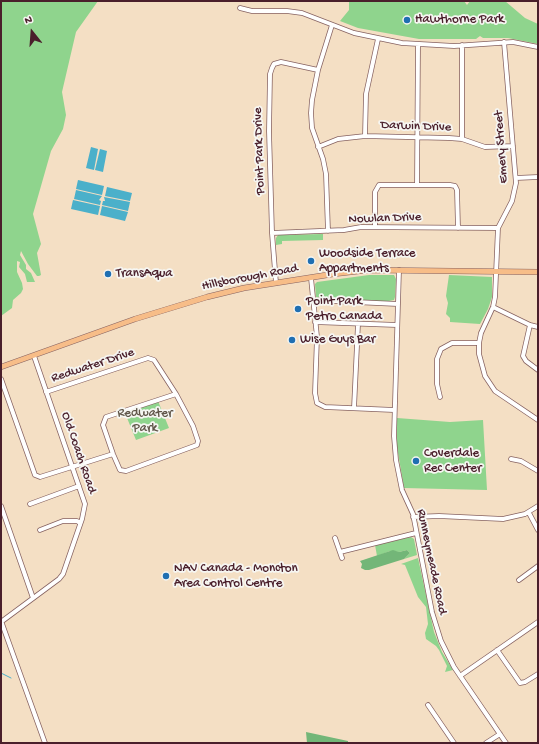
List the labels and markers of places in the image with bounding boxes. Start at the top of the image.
place label: Hawthorne Park [415,12,504,28]
marker: Hawthorne Park [402,15,412,25]
place label: Woodside Terrace Appartments [319,246,415,277]
marker: Woodside Terrace Appartments [306,256,316,266]
place label: TransAqua [116,266,173,282]
marker: TransAqua [103,269,113,279]
place label: Point Park Petro Canada [306,294,382,325]
marker: Point Park Petro Canada [293,304,303,314]
place label: Wise Guys Bar [300,332,375,348]
marker: Wise Guys Bar [287,335,297,345]
place label: Coverdale Rec Center [424,446,482,477]
marker: Coverdale Rec Center [411,456,421,466]
place label: NAV Canada - Moncton Area Control Centre [174,561,298,592]
marker: NAV Canada - Moncton Area Control Centre [161,571,171,581]

